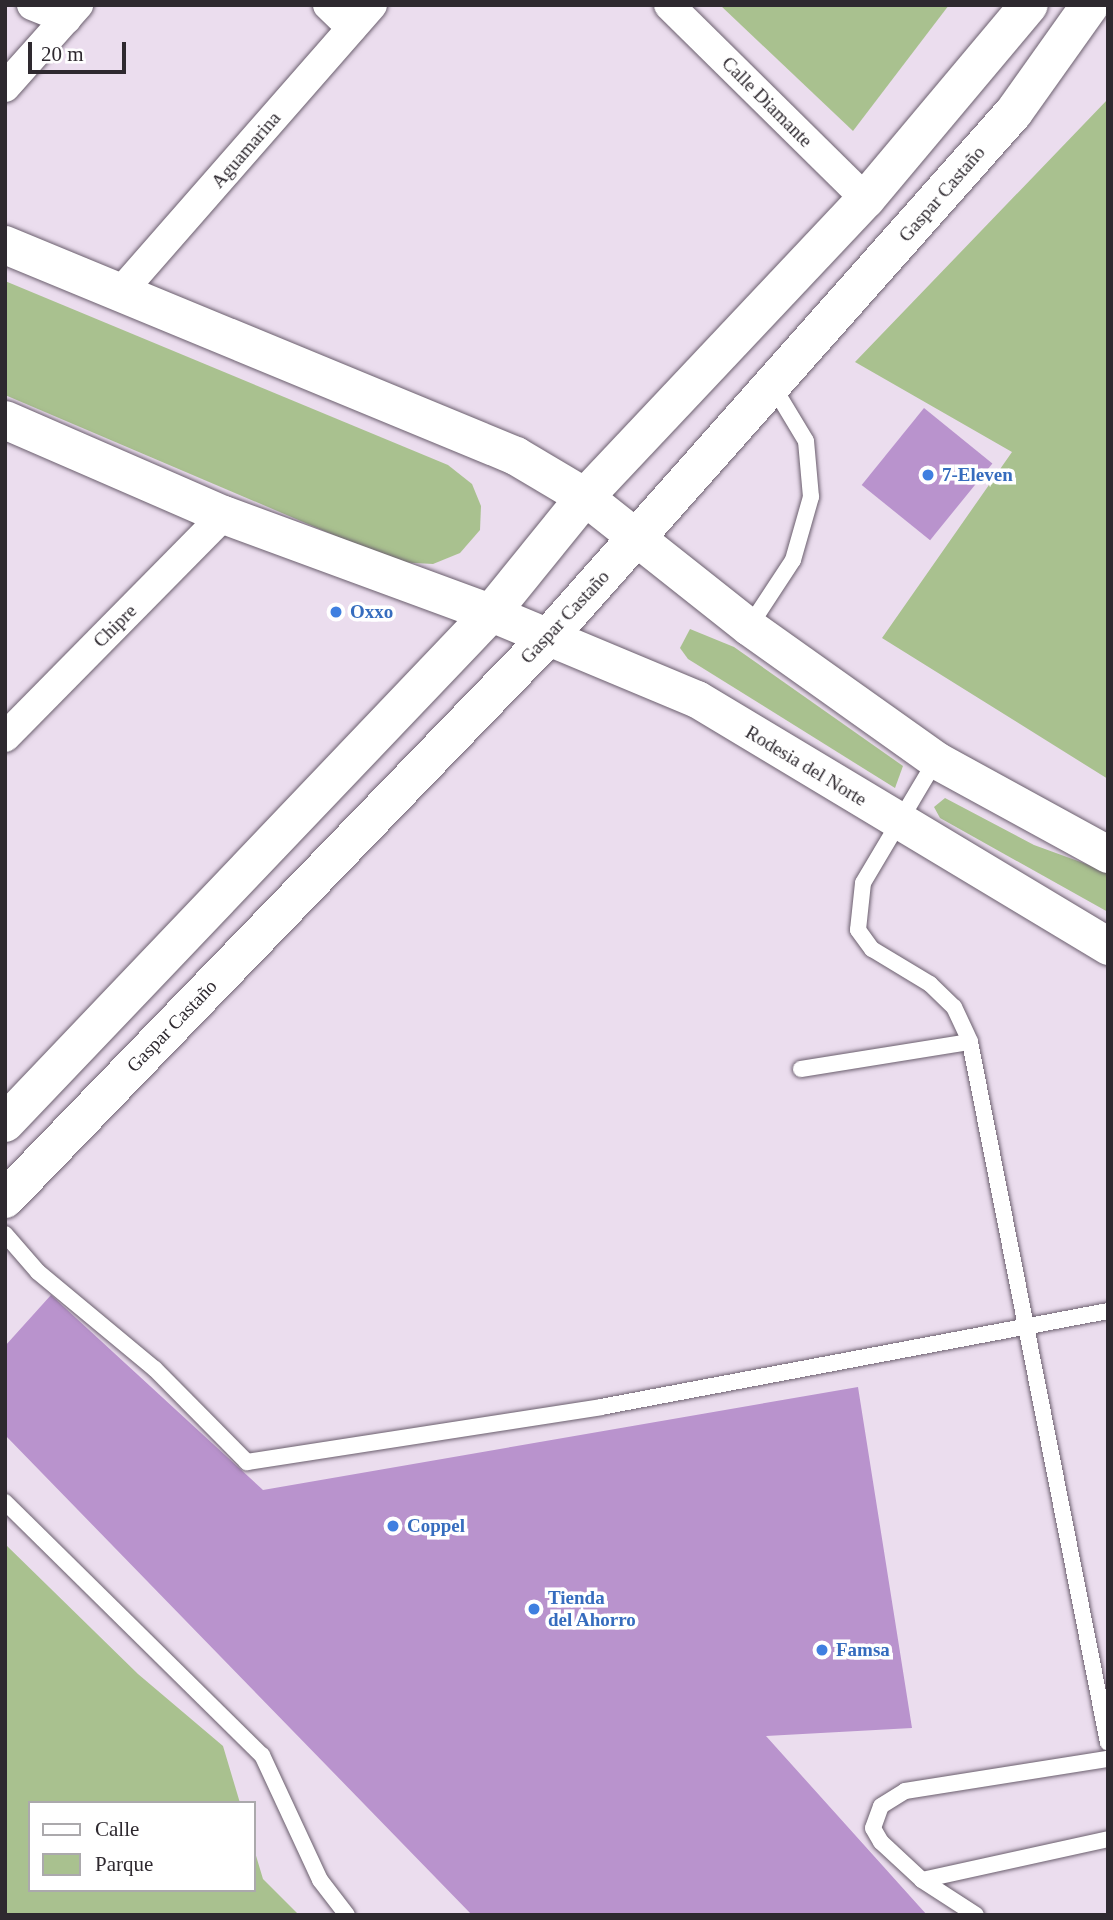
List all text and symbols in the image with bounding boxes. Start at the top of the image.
scale bar [32,28,130,72]
text: 20 m [41,42,84,66]
street label: Calle Diamante [717,52,817,152]
street label: Aguamarina [207,107,285,193]
street label: Gaspar Castaño [894,141,990,247]
place label: 7-Eleven [942,464,1013,486]
marker: 7-Eleven [920,467,936,483]
street label: Gaspar Castaño [516,565,614,669]
street label: Chipre [89,600,141,652]
place label: Oxxo [350,601,393,623]
marker: Oxxo [328,604,344,620]
street label: Rodesia del Norte [741,721,871,811]
street label: Gaspar Castaño [122,975,222,1077]
place label: Coppel [407,1515,465,1537]
marker: Coppel [385,1518,401,1534]
place label: Tienda del Ahorro [548,1587,637,1631]
marker: Tienda del Ahorro [526,1601,542,1617]
place label: Famsa [836,1639,890,1661]
marker: Famsa [814,1642,830,1658]
legend [28,1801,256,1892]
text: Calle [95,1817,139,1841]
text: Parque [95,1852,153,1876]

